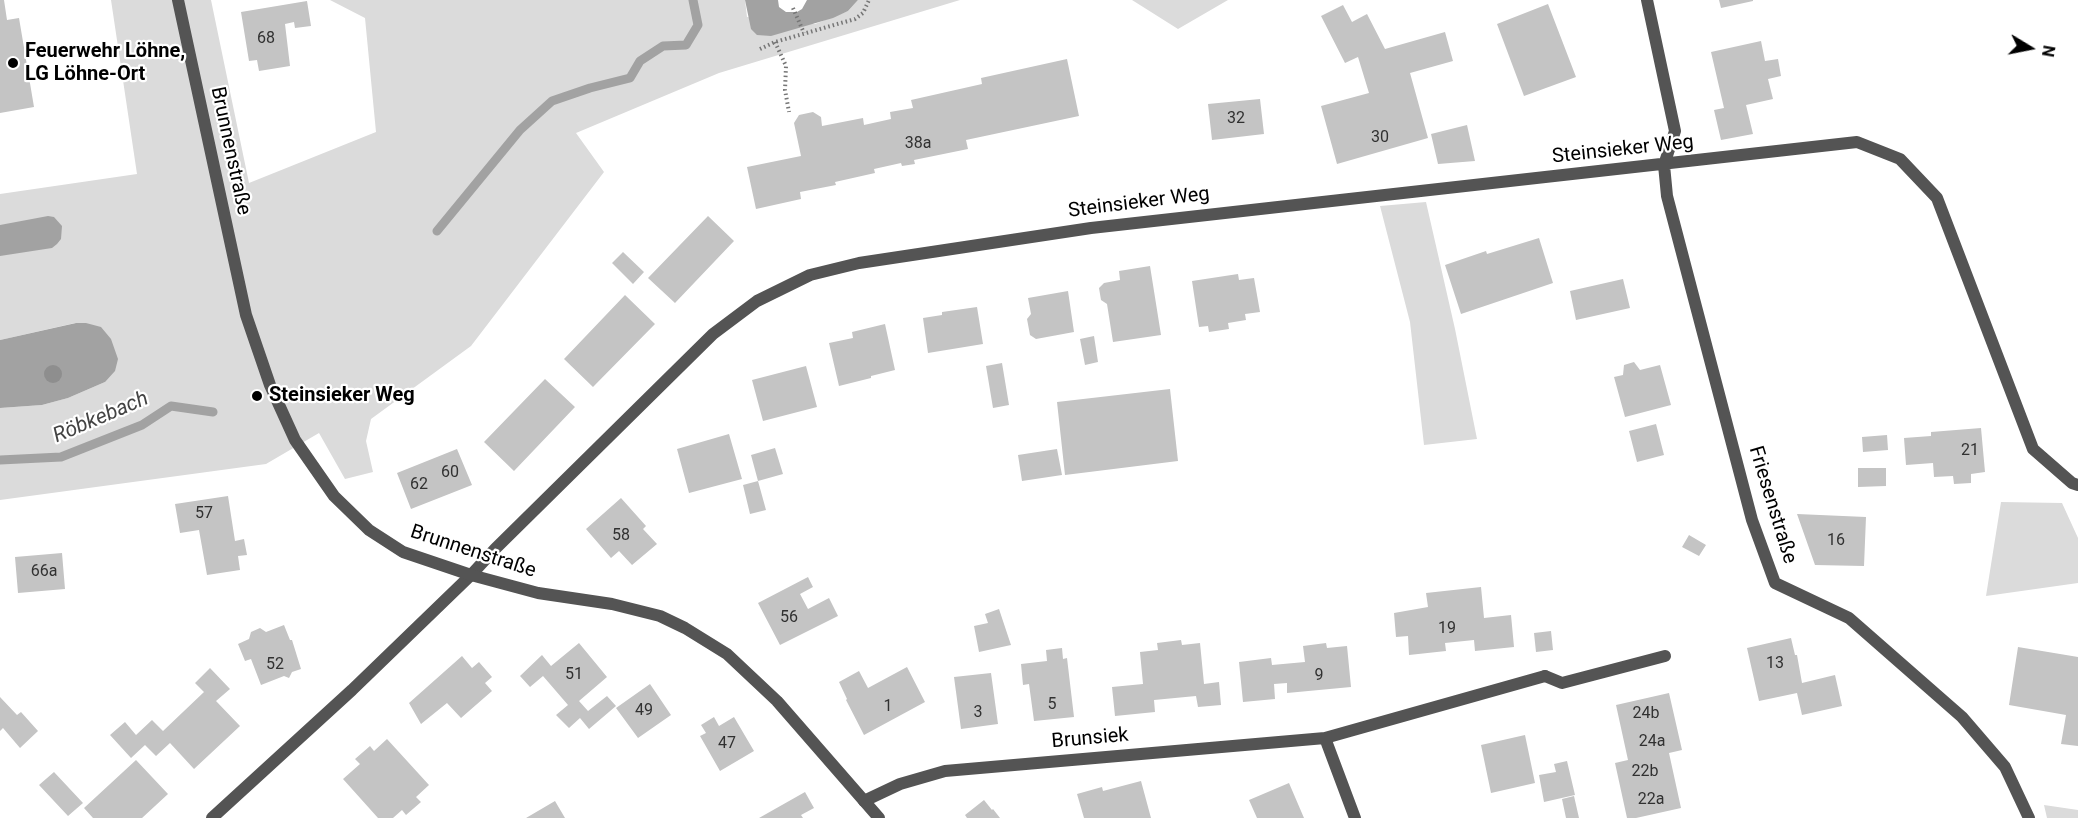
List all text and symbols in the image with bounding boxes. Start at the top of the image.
north arrow [2000,18,2060,78]
house number: 68 [257,29,275,49]
place label: Feuerwehr Löhne, LG Löhne-Ort [25,40,185,87]
text: N [2038,44,2059,58]
marker: Feuerwehr Löhne, LG Löhne-Ort [6,56,20,70]
street label: Brunnenstraße [205,85,255,217]
house number: 32 [1227,109,1245,129]
house number: 30 [1371,128,1389,148]
street label: Steinsieker Weg [1551,131,1695,169]
house number: 38a [905,134,931,154]
street label: Steinsieker Weg [1067,182,1211,224]
place label: Steinsieker Weg [269,384,415,408]
water label: Röbkebach [50,387,152,449]
marker: Steinsieker Weg [250,389,264,403]
house number: 21 [1961,441,1979,461]
street label: Friesenstraße [1743,443,1801,567]
house number: 60 [441,463,459,483]
house number: 62 [410,475,428,495]
house number: 57 [195,504,213,524]
street label: Brunnenstraße [407,520,539,584]
house number: 58 [612,526,630,546]
house number: 16 [1827,531,1845,551]
house number: 66a [31,562,57,582]
house number: 56 [780,608,798,628]
house number: 19 [1438,619,1456,639]
house number: 13 [1766,654,1784,674]
house number: 52 [266,655,284,675]
house number: 51 [565,665,583,685]
house number: 9 [1315,666,1323,686]
house number: 5 [1048,695,1056,715]
house number: 1 [884,697,892,717]
house number: 49 [635,701,653,721]
house number: 3 [974,703,982,723]
house number: 24b [1633,704,1659,724]
street label: Brunsiek [1050,724,1130,754]
house number: 24a [1639,732,1665,752]
house number: 47 [718,734,736,754]
house number: 22b [1632,762,1658,782]
house number: 22a [1638,790,1664,810]

